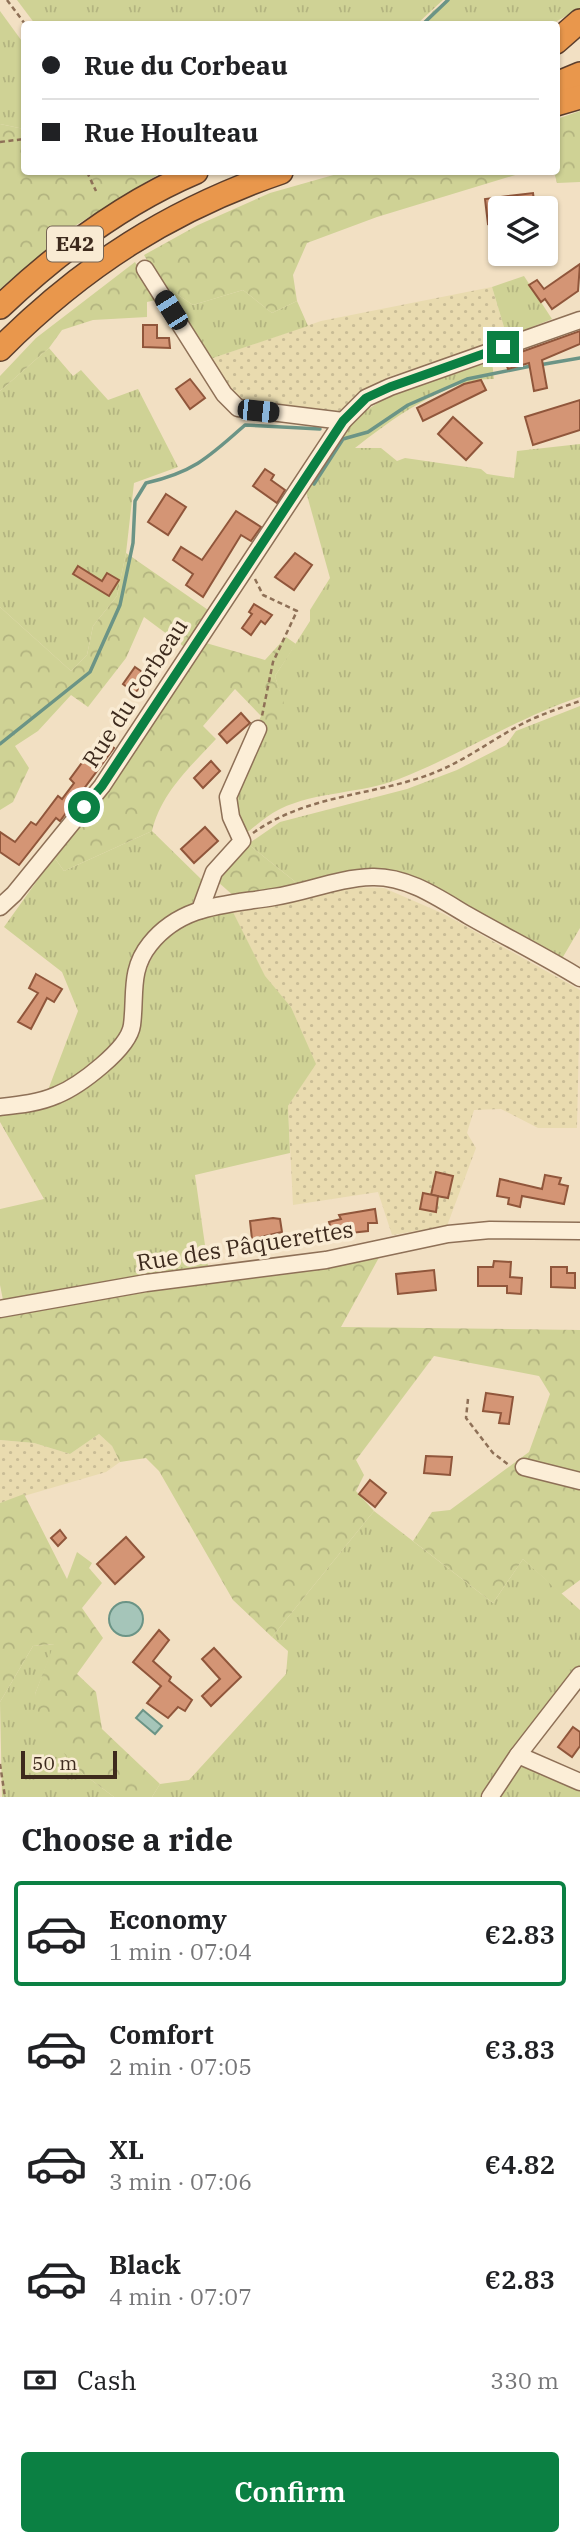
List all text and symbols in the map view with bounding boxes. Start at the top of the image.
text: Rue du Corbeau [84,48,288,82]
text: Rue Houlteau [84,115,258,149]
map controls [488,196,558,266]
button: layers [488,196,558,266]
road number: E42 [47,226,103,262]
car [151,287,192,333]
route end [487,331,519,363]
car [237,398,280,424]
street label: Rue du Corbeau [75,612,194,773]
route start [68,791,100,823]
street label: Rue des Pâquerettes [134,1213,355,1277]
scale bar [21,1748,117,1780]
text: 50 m [32,1751,77,1775]
text: Choose a ride [21,1818,233,1860]
icon: car [25,1902,88,1965]
text: Economy [109,1902,227,1936]
text: €2.83 [485,1917,555,1951]
text: 1 min · 07:04 [109,1936,252,1966]
icon: car [25,2017,88,2080]
text: Comfort [109,2017,214,2051]
text: €3.83 [485,2032,555,2066]
text: 2 min · 07:05 [109,2051,252,2081]
icon: car [25,2132,88,2195]
text: XL [109,2132,144,2166]
text: €4.82 [485,2147,555,2181]
text: 3 min · 07:06 [109,2166,252,2196]
icon: car [25,2247,88,2310]
text: Black [109,2247,181,2281]
text: €2.83 [485,2262,555,2296]
text: 4 min · 07:07 [109,2281,252,2311]
icon: cash [21,2361,59,2399]
text: Cash [77,2363,137,2397]
text: 330 m [490,2365,559,2395]
button: Confirm [21,2452,559,2532]

